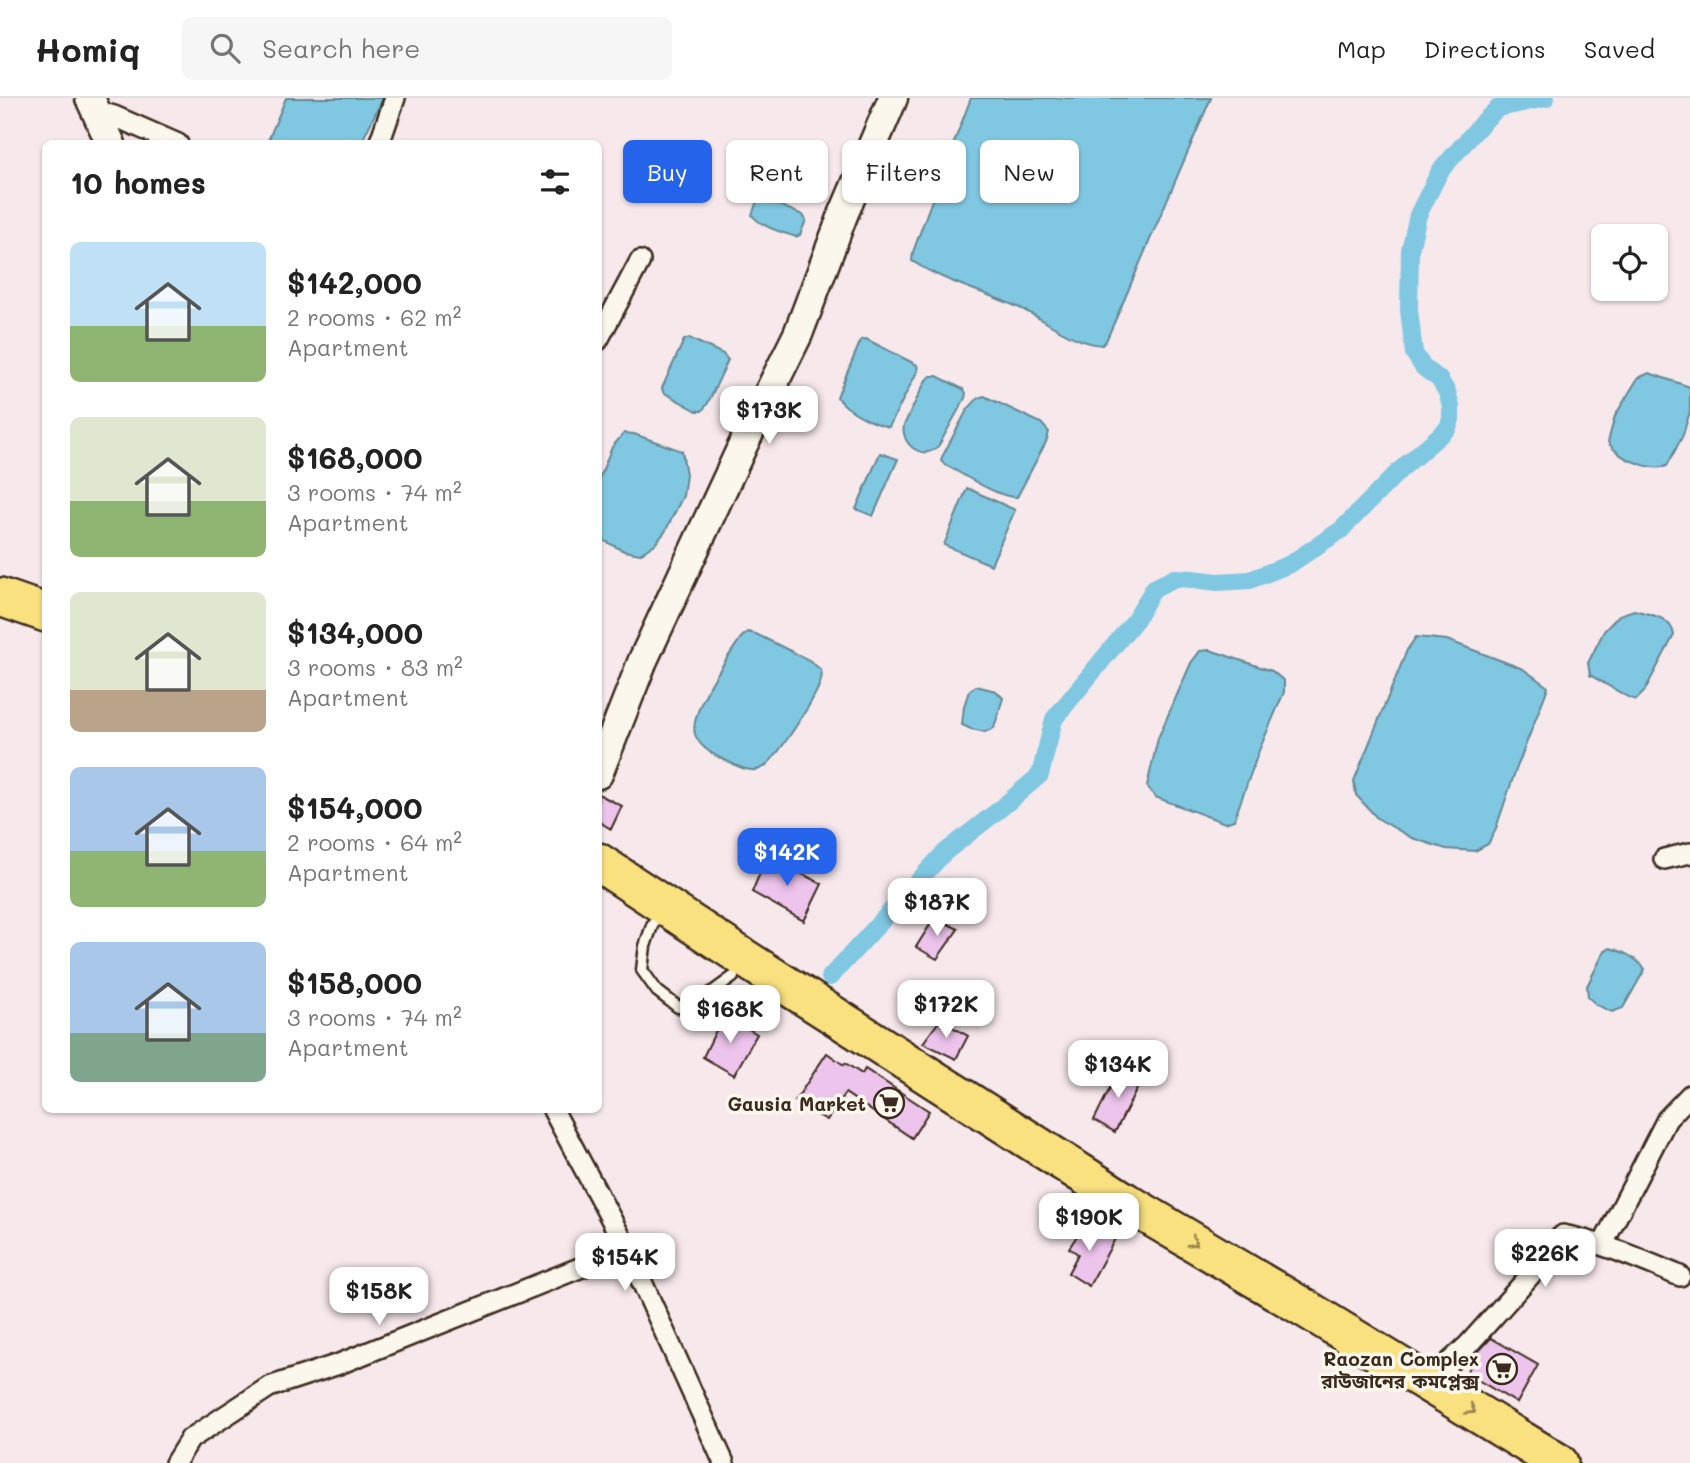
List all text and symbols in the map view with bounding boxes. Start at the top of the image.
search box [182,17,672,80]
text: Homiq [35,27,140,70]
icon: search [206,29,244,67]
text: Search here [262,31,420,65]
text: Map [1337,33,1386,64]
text: Directions [1424,33,1546,64]
text: Saved [1584,33,1655,64]
chip: Buy [623,140,712,203]
chip: Rent [726,140,828,203]
chip: Filters [842,140,966,203]
chip: New [980,140,1079,203]
text: 10 homes [70,162,206,202]
icon: filters [536,163,574,201]
map controls [1591,224,1668,301]
button: locate [1591,224,1668,301]
text: $142,000 [287,262,422,302]
icon: home [126,270,210,354]
text: 2 rooms · 62 m² [287,302,461,332]
text: Apartment [287,332,409,362]
pin: $173K [720,386,818,446]
text: $173K [736,394,802,424]
text: $168,000 [287,437,423,477]
icon: home [126,445,210,529]
text: 3 rooms · 74 m² [287,477,462,507]
text: Apartment [287,507,409,537]
text: $134,000 [287,612,423,652]
icon: home [126,620,210,704]
text: 3 rooms · 83 m² [287,652,463,682]
text: Apartment [287,682,409,712]
text: $154,000 [287,787,422,827]
icon: home [126,795,210,879]
text: 2 rooms · 64 m² [287,827,462,857]
pin: $142K [738,828,836,888]
text: $142K [754,836,820,866]
text: Apartment [287,857,409,887]
pin: $187K [888,878,986,938]
text: $187K [904,886,970,916]
text: $158,000 [287,962,422,1002]
icon: home [126,970,210,1054]
pin: $172K [897,981,995,1040]
pin: $168K [681,986,779,1045]
text: $172K [913,988,979,1018]
text: $168K [696,993,764,1023]
text: 3 rooms · 74 m² [287,1002,462,1032]
text: Apartment [287,1032,409,1062]
pin: $134K [1069,1040,1167,1100]
text: $134K [1084,1048,1152,1078]
supermarket icon: Gausia Market [872,1086,906,1120]
place label: Gausia Market [727,1091,866,1116]
pin: $190K [1040,1194,1138,1253]
text: $190K [1055,1201,1123,1231]
pin: $226K [1496,1230,1594,1289]
one-way arrow [1185,1233,1198,1246]
pin: $154K [576,1234,674,1293]
text: $226K [1511,1237,1579,1267]
text: $154K [591,1241,659,1271]
pin: $158K [330,1268,428,1327]
text: $158K [345,1275,413,1305]
place label: Raozan Complex রাউজানের কমপ্লেক্স [1320,1346,1480,1393]
supermarket icon: Raozan Complex রাউজানের কমপ্লেক্স [1485,1352,1519,1386]
one-way arrow [1464,1402,1477,1415]

